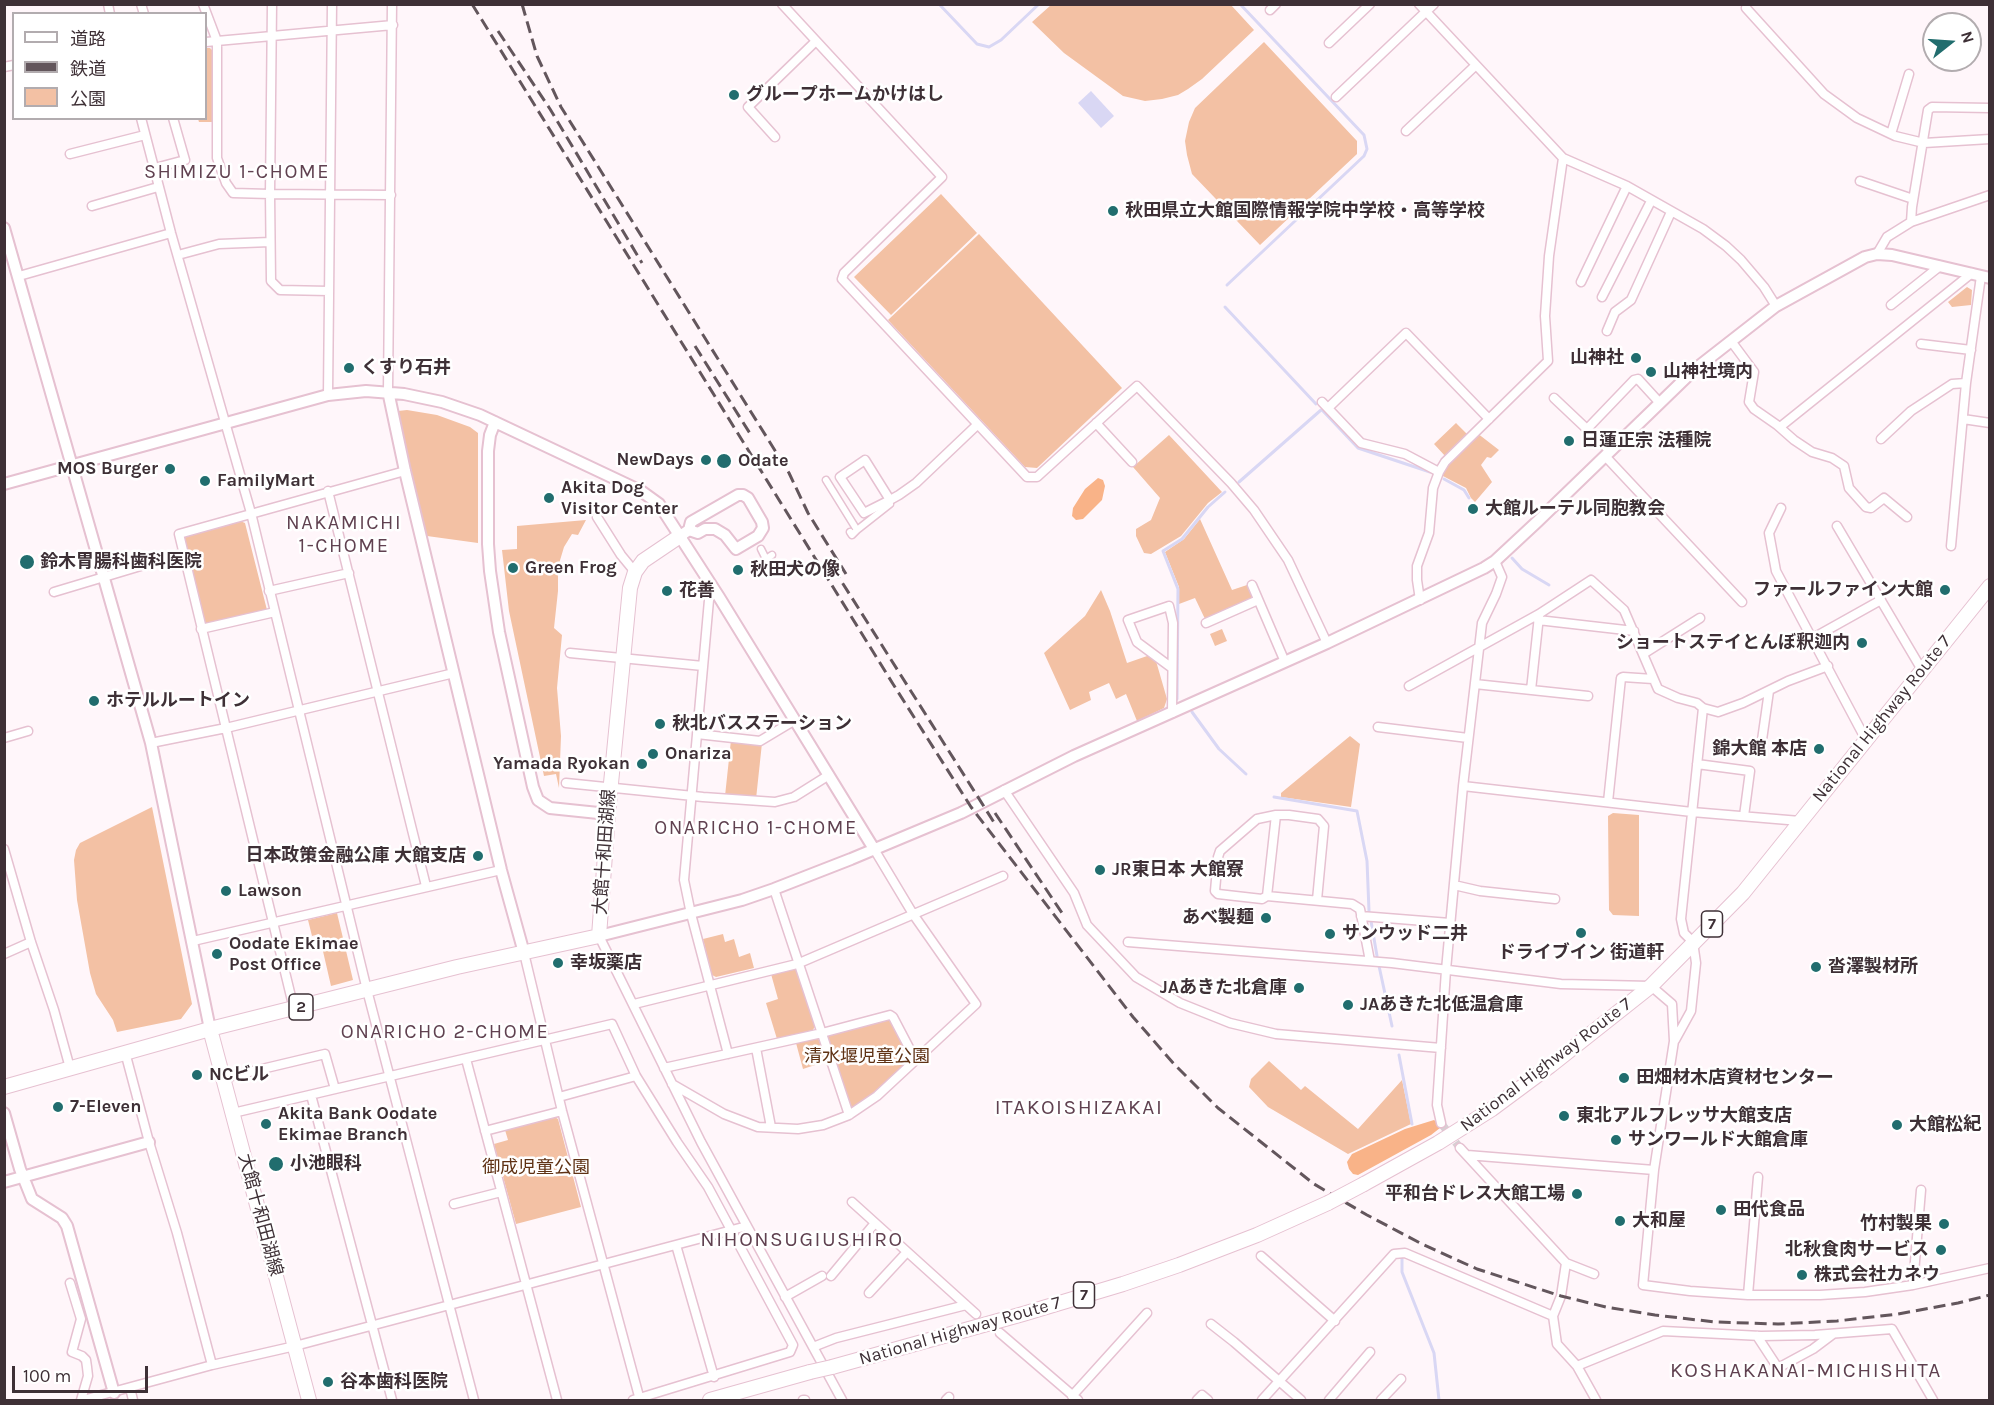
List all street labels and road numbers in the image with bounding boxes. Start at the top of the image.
street label: National Highway Route 7 [1808,631,1956,807]
street label: 大館十和田湖線 [590,788,620,916]
road number: 7 [1702,911,1722,937]
road number: 2 [289,994,313,1020]
street label: National Highway Route 7 [1456,994,1636,1136]
street label: 大館十和田湖線 [233,1151,287,1279]
road number: 7 [1074,1282,1094,1308]
street label: National Highway Route 7 [857,1292,1063,1370]

